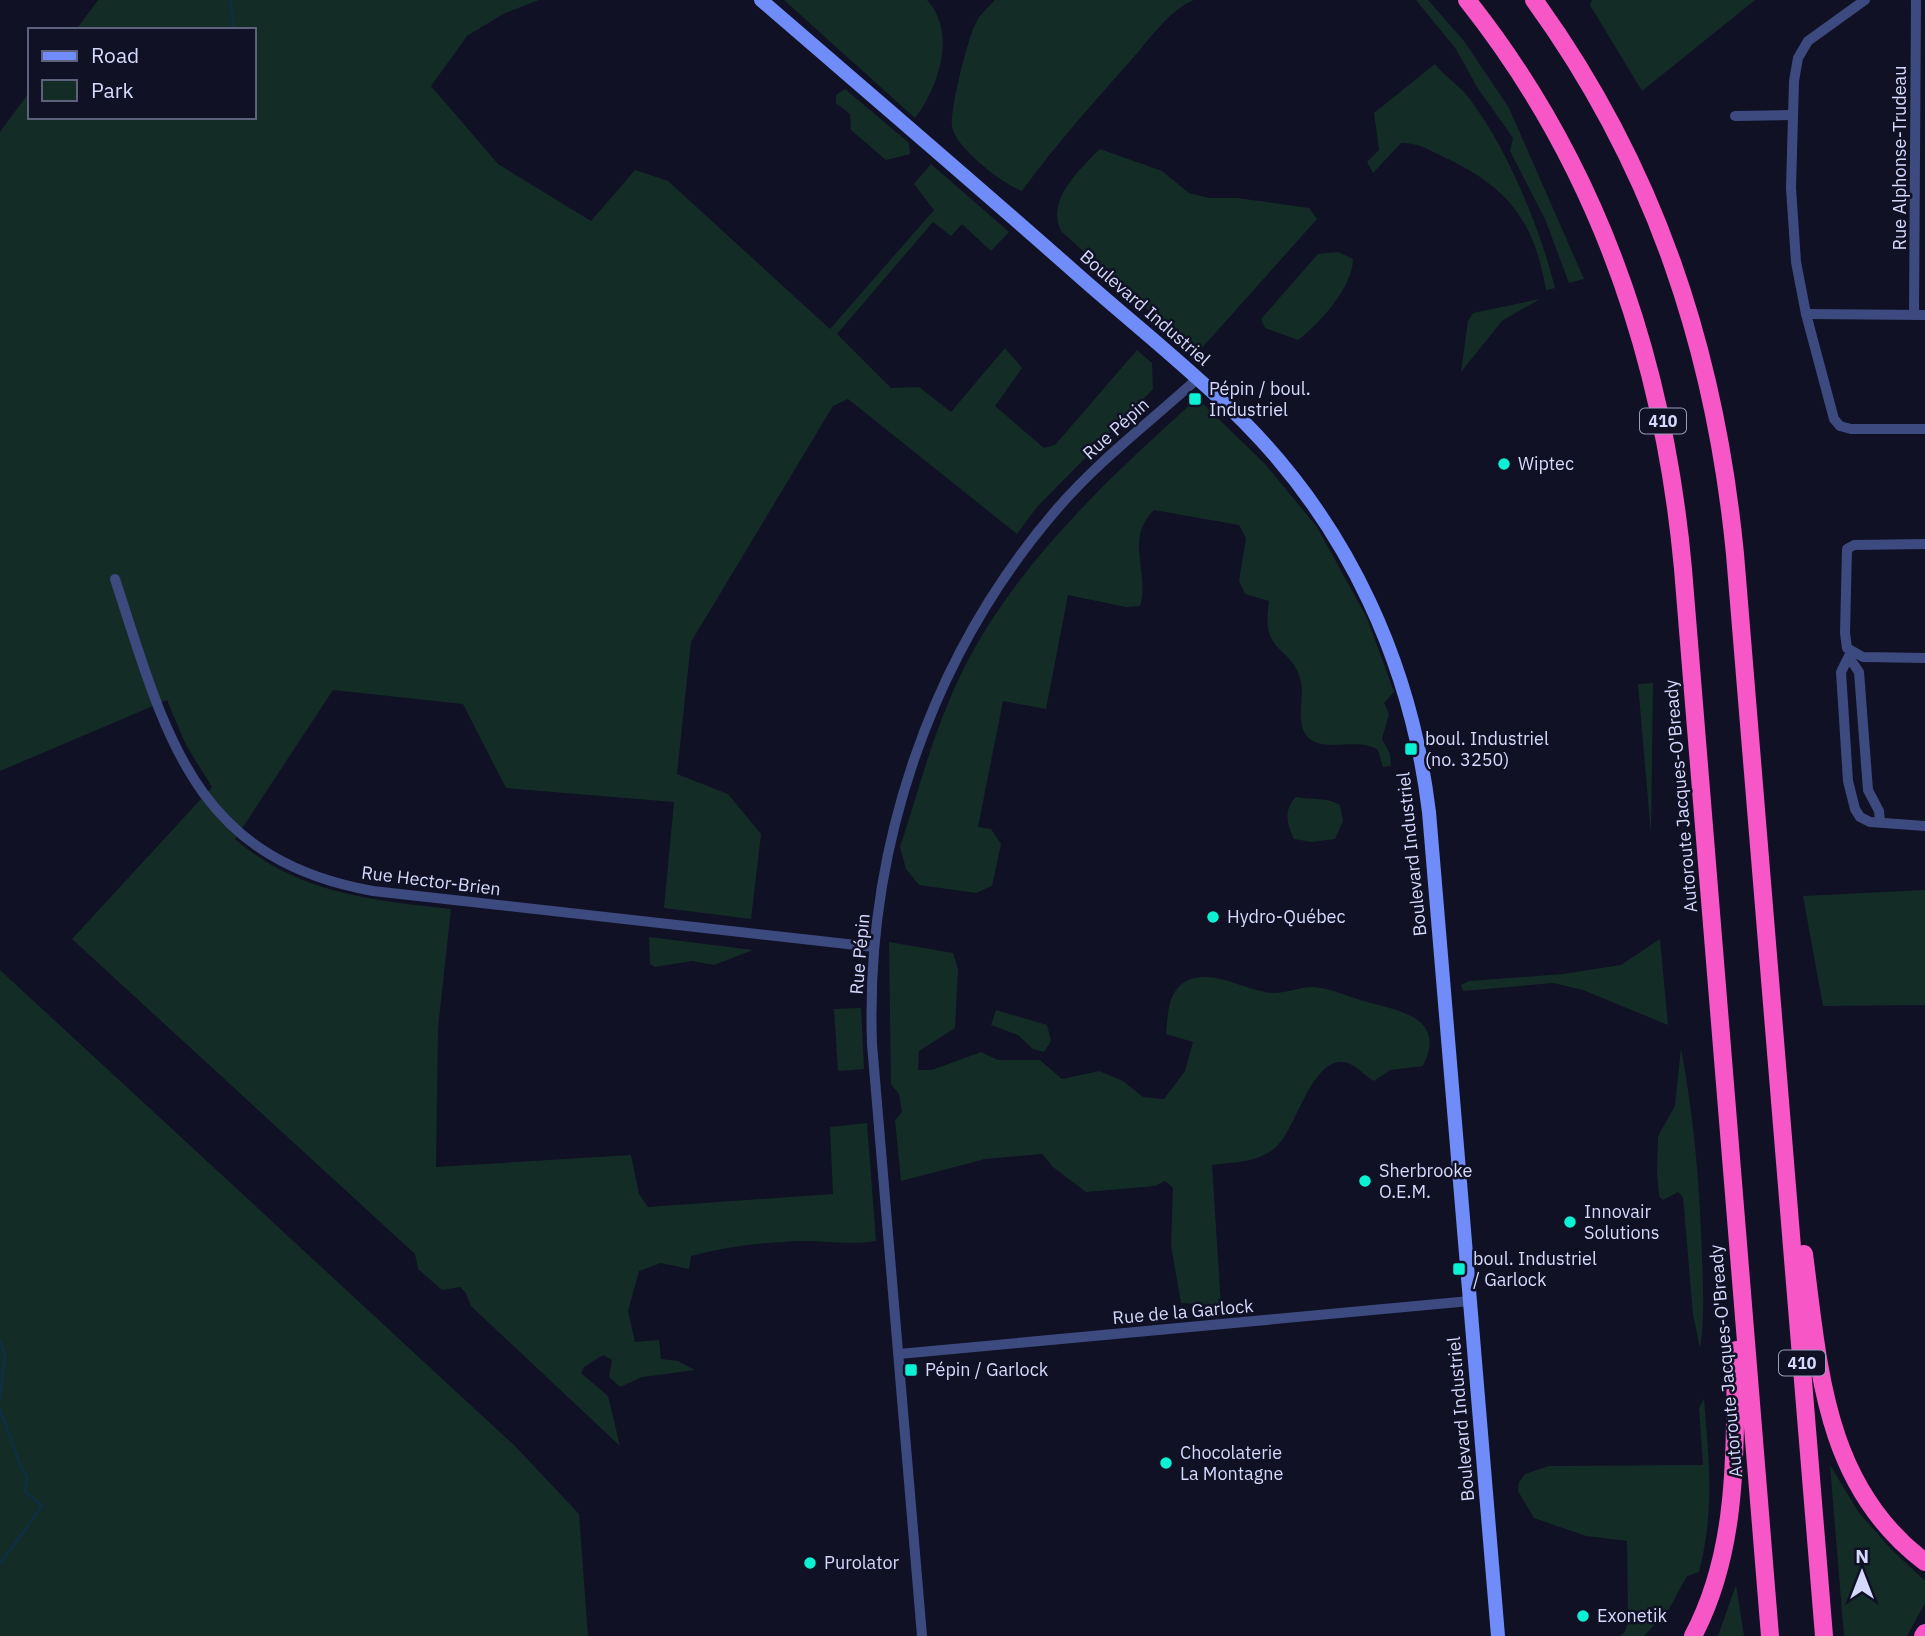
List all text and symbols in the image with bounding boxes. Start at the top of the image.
legend [28,28,256,119]
text: Road [91,41,139,69]
street label: Rue Alphonse-Trudeau [1888,66,1911,250]
text: Park [91,76,134,104]
street label: Boulevard Industriel [1075,245,1215,371]
place label: Pépin / boul. Industriel [1209,377,1311,421]
marker: Pépin / boul. Industriel [1187,391,1203,407]
street label: Rue Pépin [1078,393,1154,464]
road number: 410 [1640,408,1686,434]
place label: Wiptec [1518,452,1574,475]
marker: Wiptec [1496,456,1512,472]
street label: Autoroute Jacques-O'Bready [1659,679,1702,913]
place label: boul. Industriel (no. 3250) [1425,727,1549,771]
marker: boul. Industriel (no. 3250) [1403,741,1419,757]
street label: Boulevard Industriel [1391,771,1432,937]
street label: Rue Hector-Brien [360,861,502,900]
place label: Hydro-Québec [1227,905,1346,928]
marker: Hydro-Québec [1205,909,1221,925]
street label: Rue Pépin [844,912,875,996]
place label: Sherbrooke O.E.M. [1379,1159,1472,1203]
marker: Sherbrooke O.E.M. [1357,1173,1373,1189]
place label: Innovair Solutions [1584,1200,1660,1244]
marker: Innovair Solutions [1562,1214,1578,1230]
street label: Autoroute Jacques-O'Bready [1704,1244,1747,1478]
place label: boul. Industriel / Garlock [1473,1247,1597,1291]
marker: boul. Industriel / Garlock [1451,1261,1467,1277]
street label: Rue de la Garlock [1111,1294,1255,1329]
street label: Boulevard Industriel [1442,1336,1479,1502]
road number: 410 [1779,1350,1825,1376]
place label: Pépin / Garlock [925,1358,1049,1381]
marker: Pépin / Garlock [903,1362,919,1378]
place label: Chocolaterie La Montagne [1180,1441,1283,1485]
marker: Chocolaterie La Montagne [1158,1455,1174,1471]
north arrow [1827,1538,1897,1608]
text: N [1855,1544,1869,1568]
place label: Purolator [824,1551,900,1574]
marker: Purolator [802,1555,818,1571]
place label: Exonetik [1597,1604,1667,1627]
marker: Exonetik [1575,1608,1591,1624]

